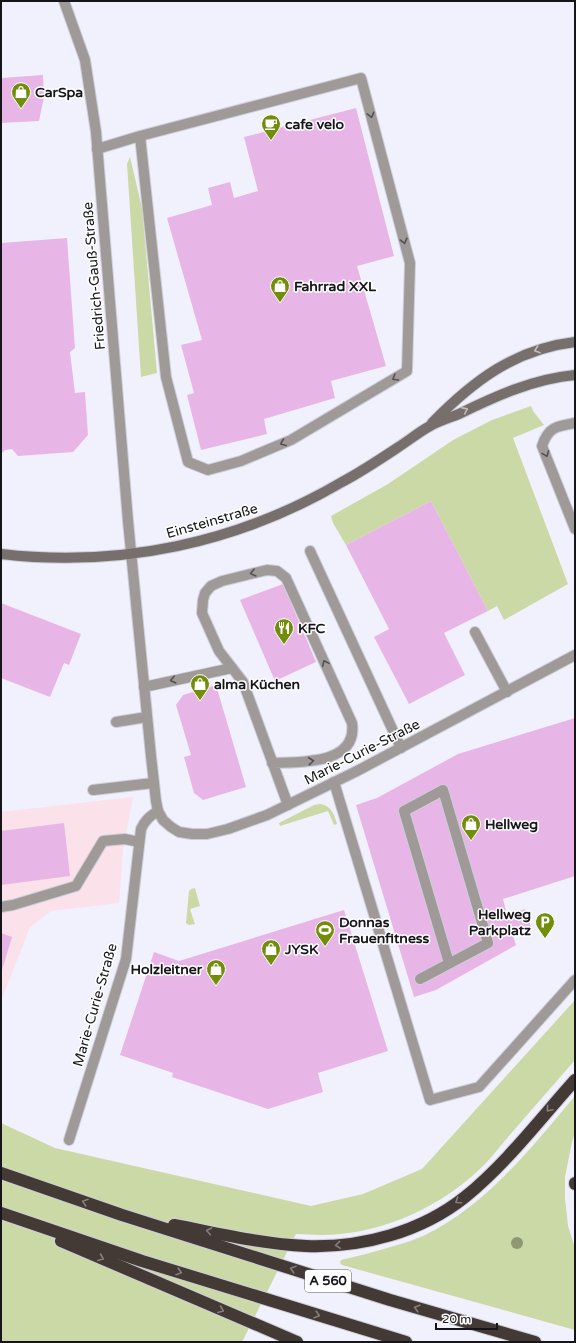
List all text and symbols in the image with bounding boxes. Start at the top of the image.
shop icon: CarSpa [10,81,32,109]
place label: CarSpa [35,84,83,101]
one-way arrow [366,112,375,119]
cafe icon: cafe velo [260,113,282,141]
place label: cafe velo [285,116,344,133]
street label: Friedrich-Gauß-Straße [79,201,109,351]
one-way arrow [399,237,408,244]
shop icon: Fahrrad XXL [269,275,291,303]
place label: Fahrrad XXL [294,278,377,295]
one-way arrow [534,345,541,354]
one-way arrow [392,373,399,380]
one-way arrow [461,407,468,415]
one-way arrow [279,438,287,446]
one-way arrow [541,451,549,458]
street label: Einsteinstraße [164,500,260,542]
one-way arrow [249,569,256,577]
restaurant icon: KFC [273,617,295,645]
place label: KFC [298,620,326,637]
one-way arrow [322,660,330,667]
shop icon: alma Küchen [189,673,211,701]
one-way arrow [170,676,176,684]
place label: alma Küchen [214,676,300,693]
street label: Marie-Curie-Straße [301,715,423,789]
one-way arrow [308,757,314,766]
shop icon: Hellweg [460,813,482,841]
place label: Hellweg [485,816,538,833]
place label: Hellweg Parkplatz [469,906,531,939]
parking icon: Hellweg Parkplatz [534,911,556,939]
place label: Donnas Frauenfitness [339,914,430,947]
sports icon: Donnas Frauenfitness [314,919,336,947]
shop icon: JYSK [260,938,282,966]
street label: Marie-Curie-Straße [69,941,121,1069]
place label: JYSK [284,941,319,958]
shop icon: Holzleitner [205,958,227,986]
place label: Holzleitner [131,961,203,978]
one-way arrow [547,1104,554,1112]
one-way arrow [456,1196,463,1203]
one-way arrow [81,1198,88,1207]
one-way arrow [206,1227,212,1236]
one-way arrow [335,1240,341,1249]
one-way arrow [98,1254,105,1262]
one-way arrow [290,1266,297,1274]
one-way arrow [175,1267,182,1276]
road number: A 560 [305,1270,351,1292]
one-way arrow [414,1304,421,1313]
one-way arrow [217,1305,224,1313]
scale bar [436,1305,497,1331]
one-way arrow [313,1310,320,1319]
text: 20 m [442,1312,471,1326]

